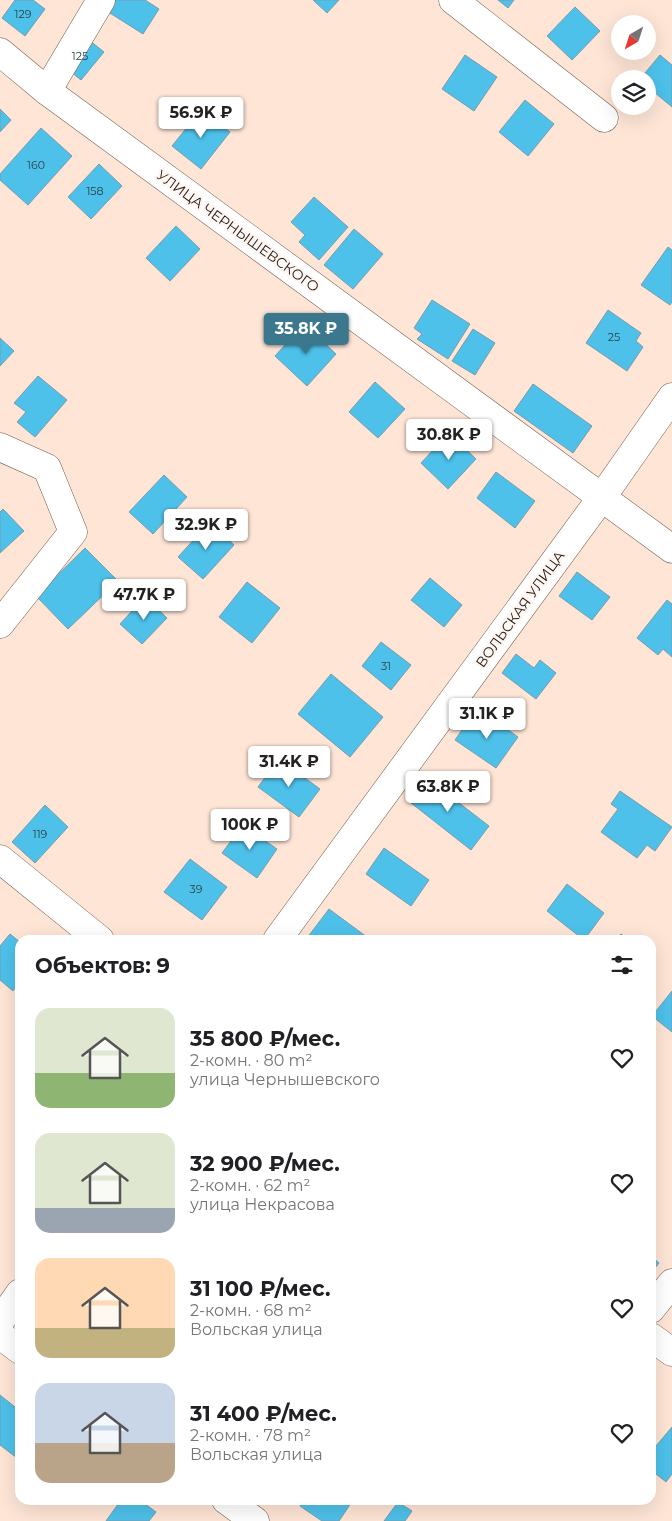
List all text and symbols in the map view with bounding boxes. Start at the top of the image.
house number: 129 [15,7,32,21]
north arrow [611,15,656,60]
map controls [611,15,656,115]
house number: 125 [72,49,88,63]
button: layers [611,70,656,115]
pin: 56.9K ₽ [155,96,247,139]
text: 56.9K ₽ [169,103,233,122]
house number: 160 [27,158,45,172]
street label: УЛИЦА ЧЕРНЫШЕВСКОГО [153,166,323,296]
house number: 158 [86,184,104,198]
pin: 35.8K ₽ [260,312,352,355]
text: 35.8K ₽ [275,319,337,338]
house number: 25 [608,330,620,344]
pin: 30.8K ₽ [403,418,495,461]
text: 30.8K ₽ [417,425,481,444]
pin: 32.9K ₽ [160,508,252,551]
text: 32.9K ₽ [175,515,237,534]
street label: ВОЛЬСКАЯ УЛИЦА [472,547,569,671]
pin: 47.7K ₽ [98,578,190,621]
text: 47.7K ₽ [113,585,175,604]
house number: 31 [381,659,391,673]
pin: 31.1K ₽ [441,698,533,740]
text: 31.1K ₽ [460,704,514,723]
pin: 31.4K ₽ [243,746,335,788]
text: 31.4K ₽ [259,752,319,771]
pin: 63.8K ₽ [402,770,494,813]
text: 63.8K ₽ [416,777,480,796]
pin: 100K ₽ [209,808,291,851]
text: 100K ₽ [222,815,278,834]
house number: 119 [33,827,48,841]
house number: 39 [190,882,203,896]
icon: filters [608,951,636,979]
text: Объектов: 9 [35,953,170,978]
text: 35 800 ₽/мес. [190,1026,340,1051]
icon: home [75,1028,135,1088]
icon: heart [608,1044,636,1072]
text: 2-комн. · 80 m² [190,1051,312,1070]
text: улица Чернышевского [190,1070,380,1089]
text: 32 900 ₽/мес. [190,1151,340,1176]
icon: home [75,1153,135,1213]
icon: heart [608,1169,636,1197]
text: 2-комн. · 62 m² [190,1176,310,1195]
text: улица Некрасова [190,1195,335,1214]
text: 31 100 ₽/мес. [190,1276,331,1301]
icon: home [75,1278,135,1338]
icon: heart [608,1294,636,1322]
text: 2-комн. · 68 m² [190,1301,312,1320]
text: Вольская улица [190,1320,323,1339]
text: 31 400 ₽/мес. [190,1401,337,1426]
icon: home [75,1403,135,1463]
icon: heart [608,1419,636,1447]
text: 2-комн. · 78 m² [190,1426,311,1445]
text: Вольская улица [190,1445,323,1464]

